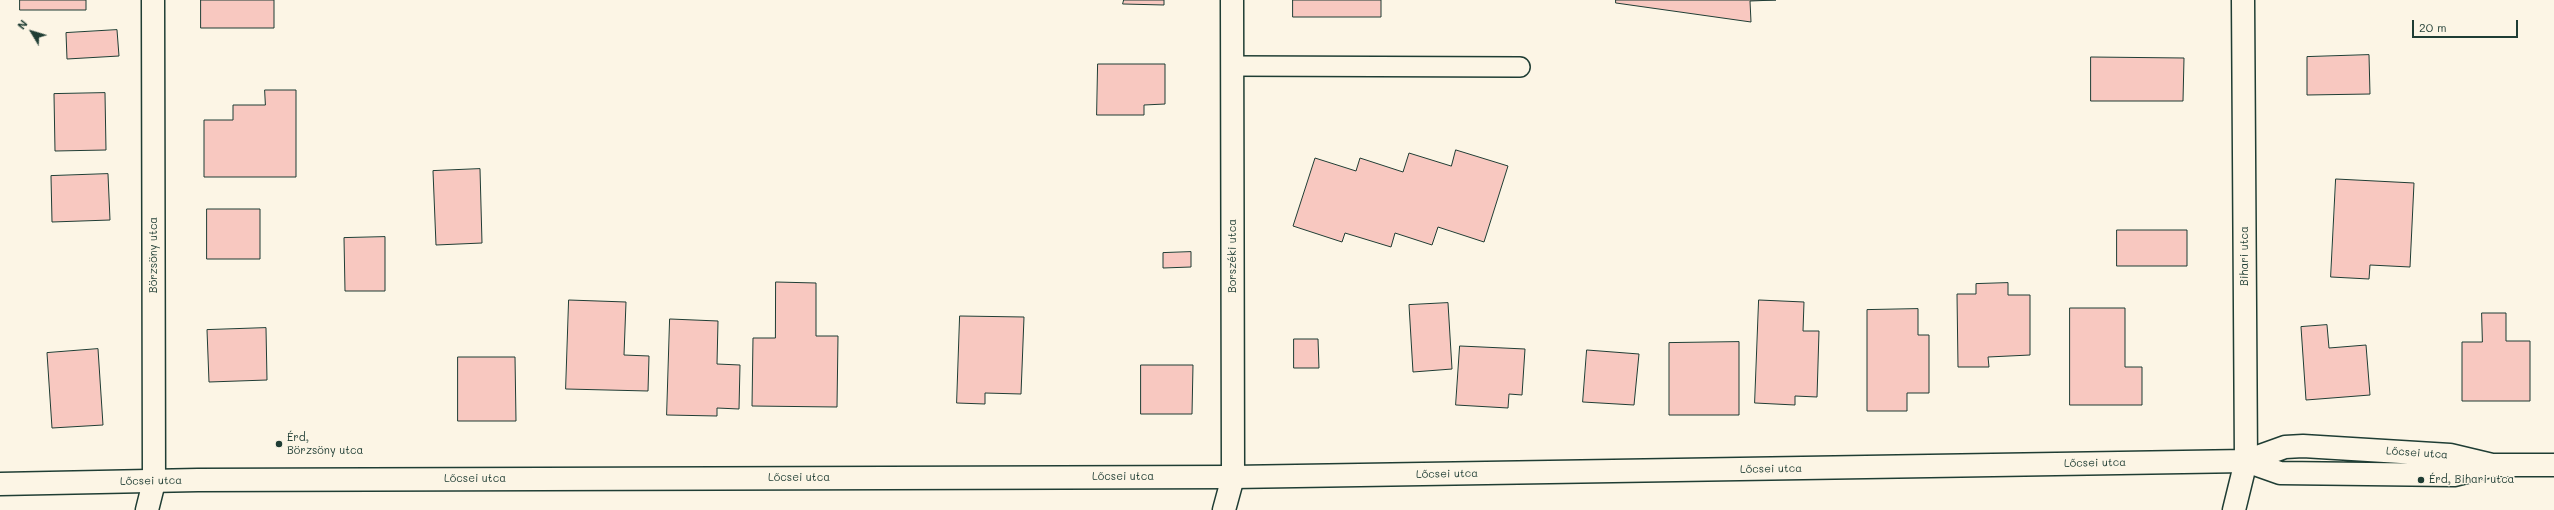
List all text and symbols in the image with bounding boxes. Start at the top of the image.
north arrow [12,12,52,52]
scale bar [2414,12,2520,38]
text: N [14,16,31,32]
text: 20 m [2419,19,2447,35]
street label: Börzsöny utca [147,217,161,293]
street label: Borszéki utca [1226,219,1240,293]
street label: Bihari utca [2238,226,2252,286]
place label: Érd, Börzsöny utca [287,431,363,457]
marker: Érd, Börzsöny utca [274,439,284,449]
street label: Lőcsei utca [2386,444,2448,462]
street label: Lőcsei utca [2064,456,2126,470]
street label: Lőcsei utca [1740,462,1802,476]
street label: Lőcsei utca [1416,467,1478,481]
street label: Lőcsei utca [1092,470,1154,484]
street label: Lőcsei utca [768,471,830,485]
street label: Lőcsei utca [444,472,506,486]
place label: Érd, Bihari utca [2429,473,2514,487]
street label: Lőcsei utca [120,474,182,488]
marker: Érd, Bihari utca [2416,475,2426,485]

